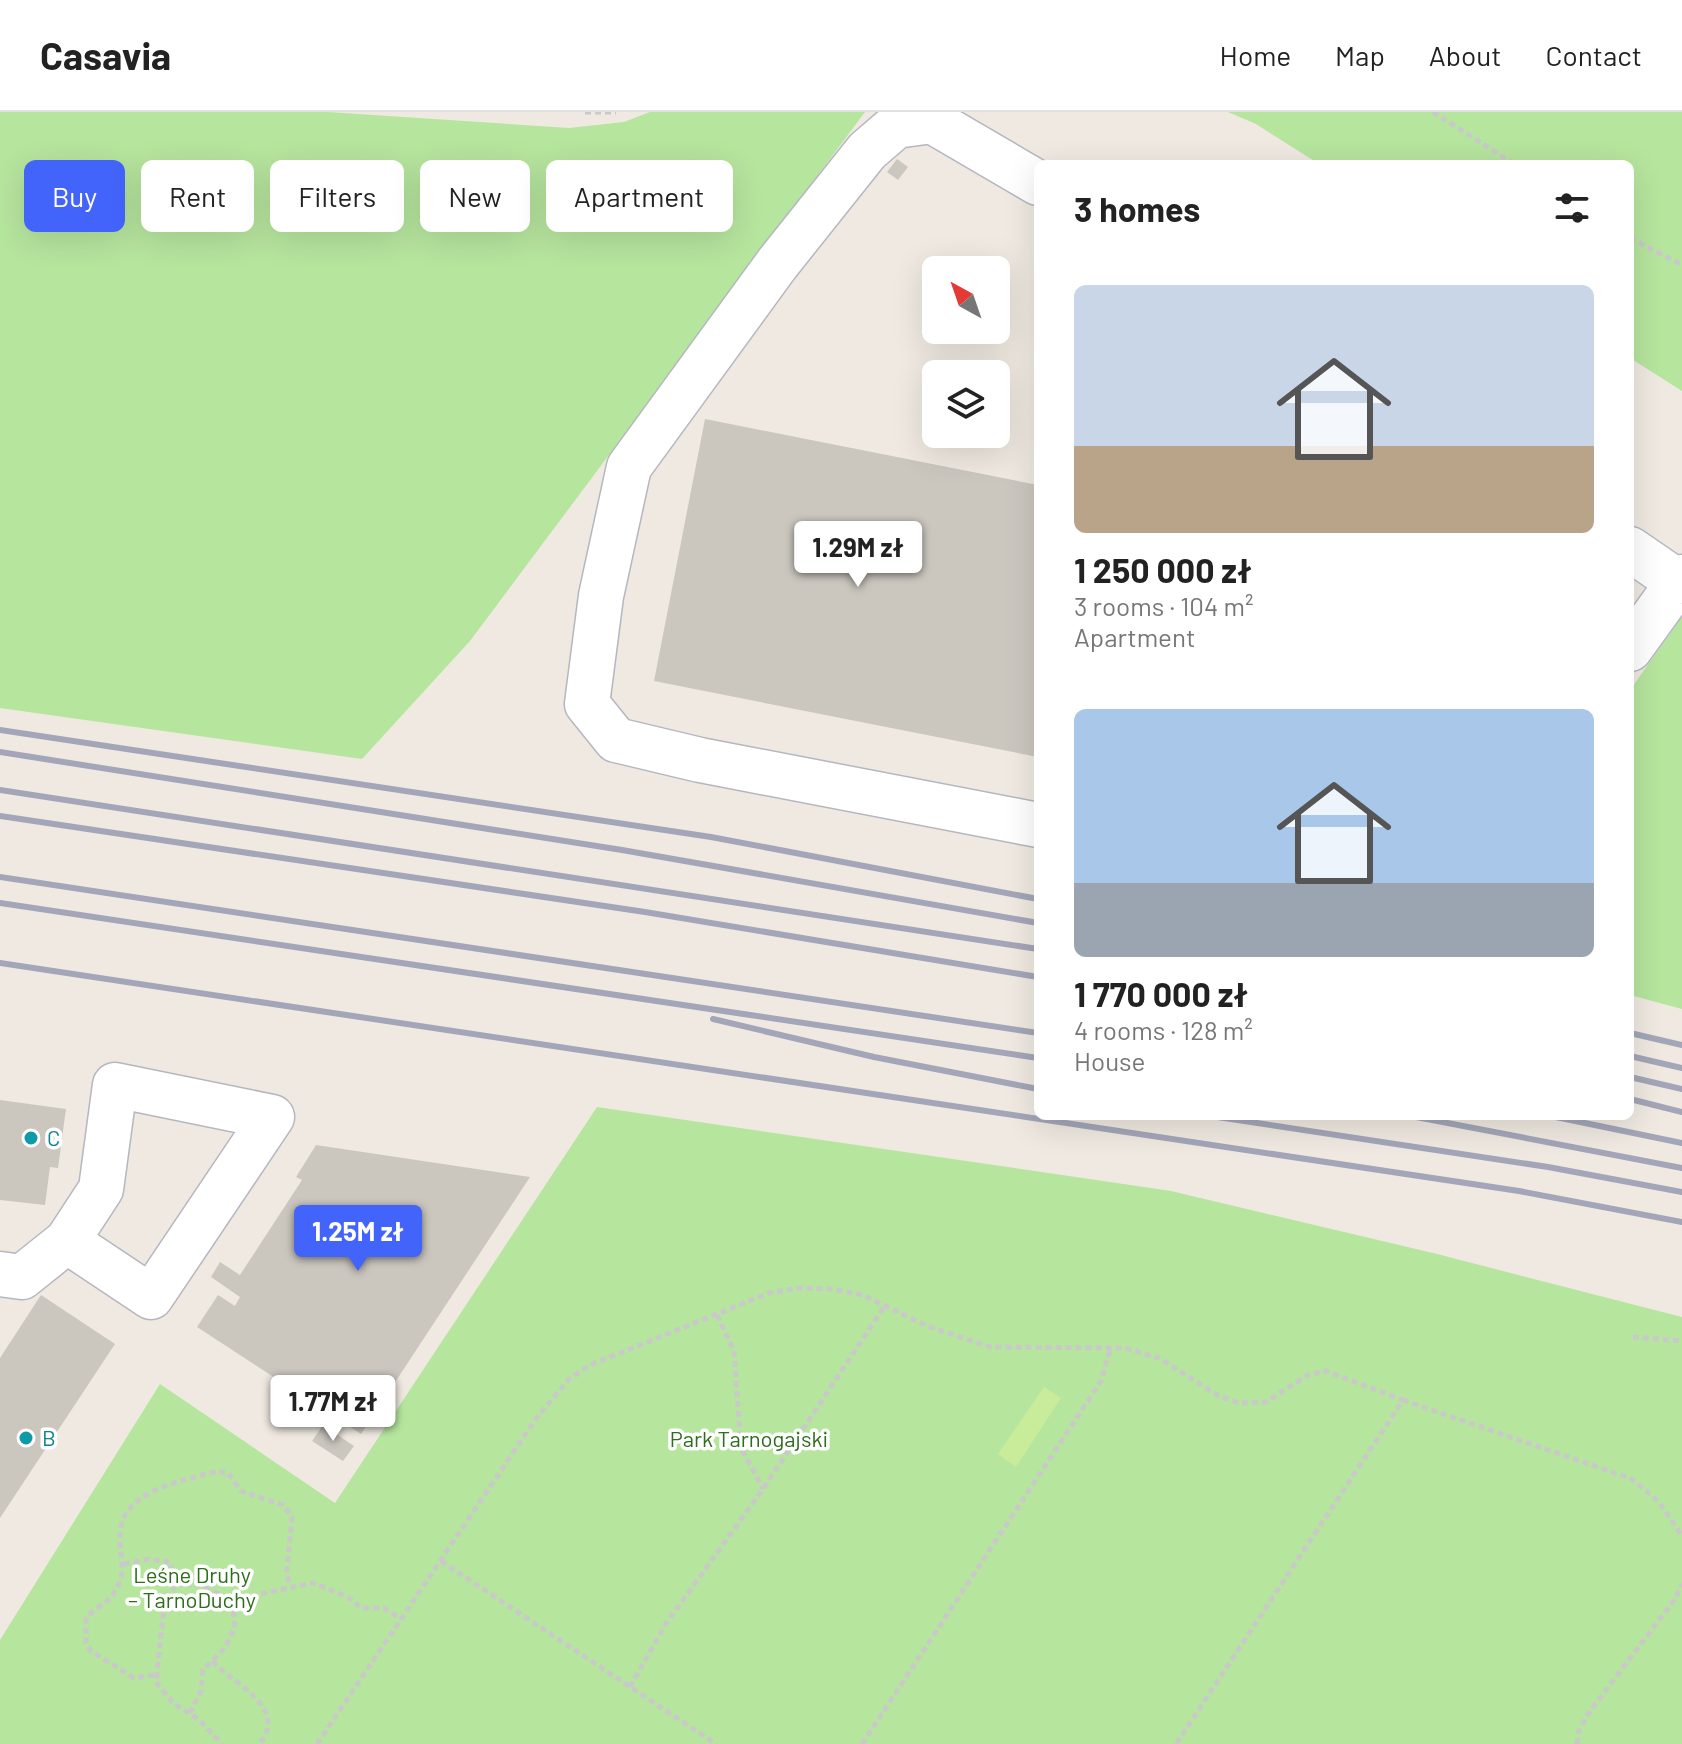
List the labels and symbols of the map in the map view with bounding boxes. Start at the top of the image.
north arrow [922,256,1010,344]
pin: 1.29M zł [775,521,941,589]
place label: C [47,1124,60,1150]
marker: C [22,1129,40,1147]
pin: 1.25M zł [275,1205,441,1273]
pin: 1.77M zł [250,1375,416,1443]
place label: B [42,1424,56,1450]
park label: Park Tarnogajski [670,1425,828,1451]
marker: B [17,1429,35,1447]
park label: Leśne Druhy – TarnoDuchy [128,1561,256,1612]

